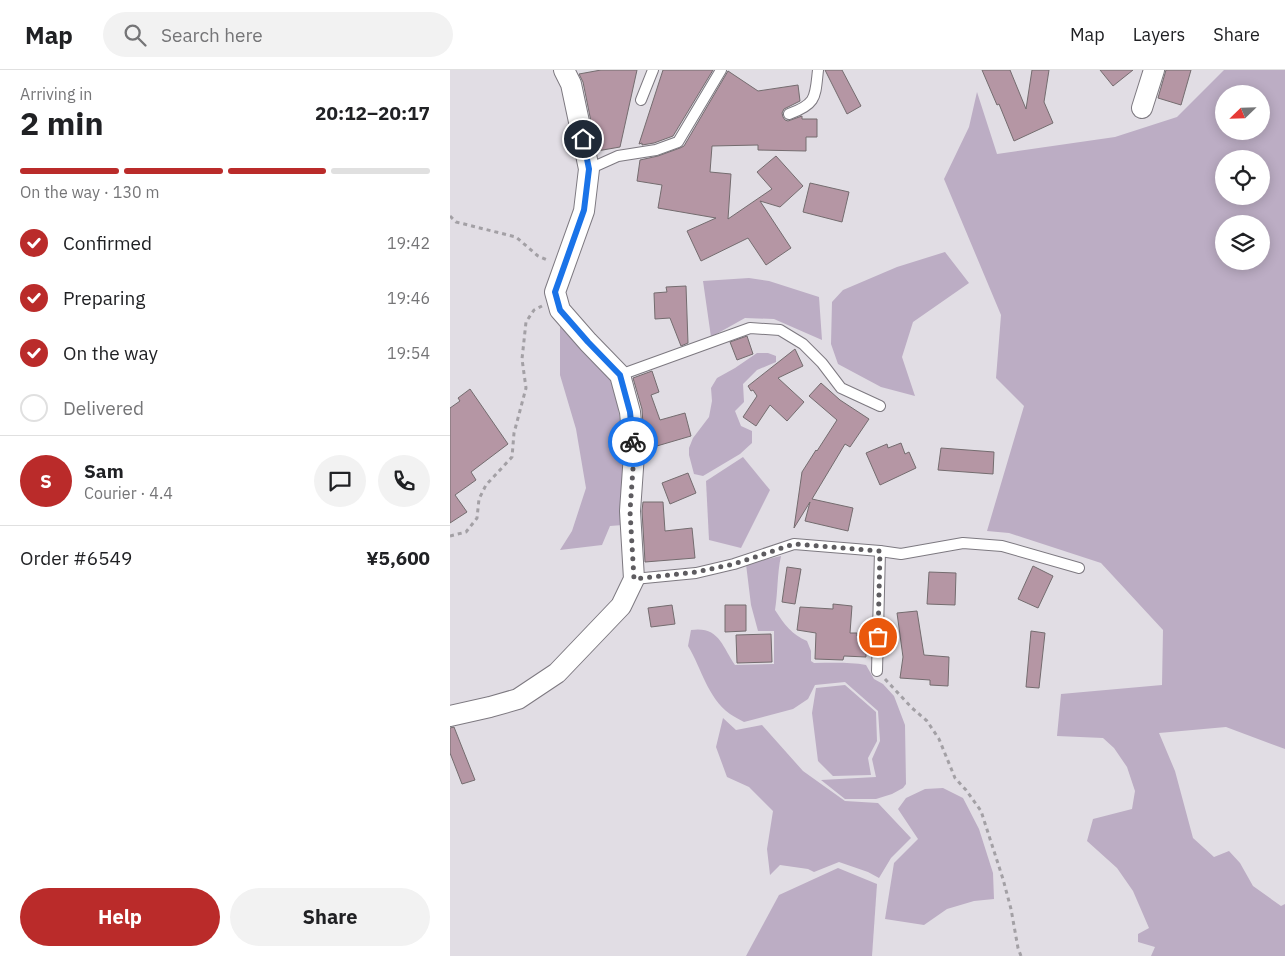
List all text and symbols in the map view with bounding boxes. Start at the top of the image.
search box [103,12,453,57]
text: Map [25,19,73,51]
icon: search [121,21,149,49]
text: Search here [161,23,263,47]
text: Map [1070,23,1105,46]
text: Layers [1133,23,1185,46]
text: Share [1213,23,1260,46]
text: Arriving in [20,84,92,104]
north arrow [1215,85,1270,140]
map controls [1215,85,1270,270]
text: 20:12–20:17 [315,101,430,125]
text: 2 min [20,102,104,144]
pin [562,118,604,160]
icon: home [569,125,597,153]
button: locate [1215,150,1270,205]
text: On the way · 130 m [20,182,159,202]
button: layers [1215,215,1270,270]
icon: check [20,229,48,257]
text: Confirmed [63,231,152,255]
text: 19:42 [387,233,430,253]
icon: check [20,284,48,312]
text: Preparing [63,286,145,310]
text: 19:46 [387,288,430,308]
icon: check [20,339,48,367]
text: On the way [63,341,158,365]
text: 19:54 [387,343,430,363]
text: Delivered [63,396,144,420]
courier [608,417,658,467]
icon: bike [619,428,647,456]
button: chat [314,455,366,507]
button: phone [378,455,430,507]
text: Sam [84,459,124,483]
text: S [40,469,52,493]
text: Courier · 4.4 [84,483,173,503]
text: Order #6549 [20,546,132,570]
text: ¥5,600 [366,546,430,570]
pin [857,616,899,658]
icon: bag [864,623,892,651]
button: Help [20,888,220,946]
button: Share [230,888,430,946]

